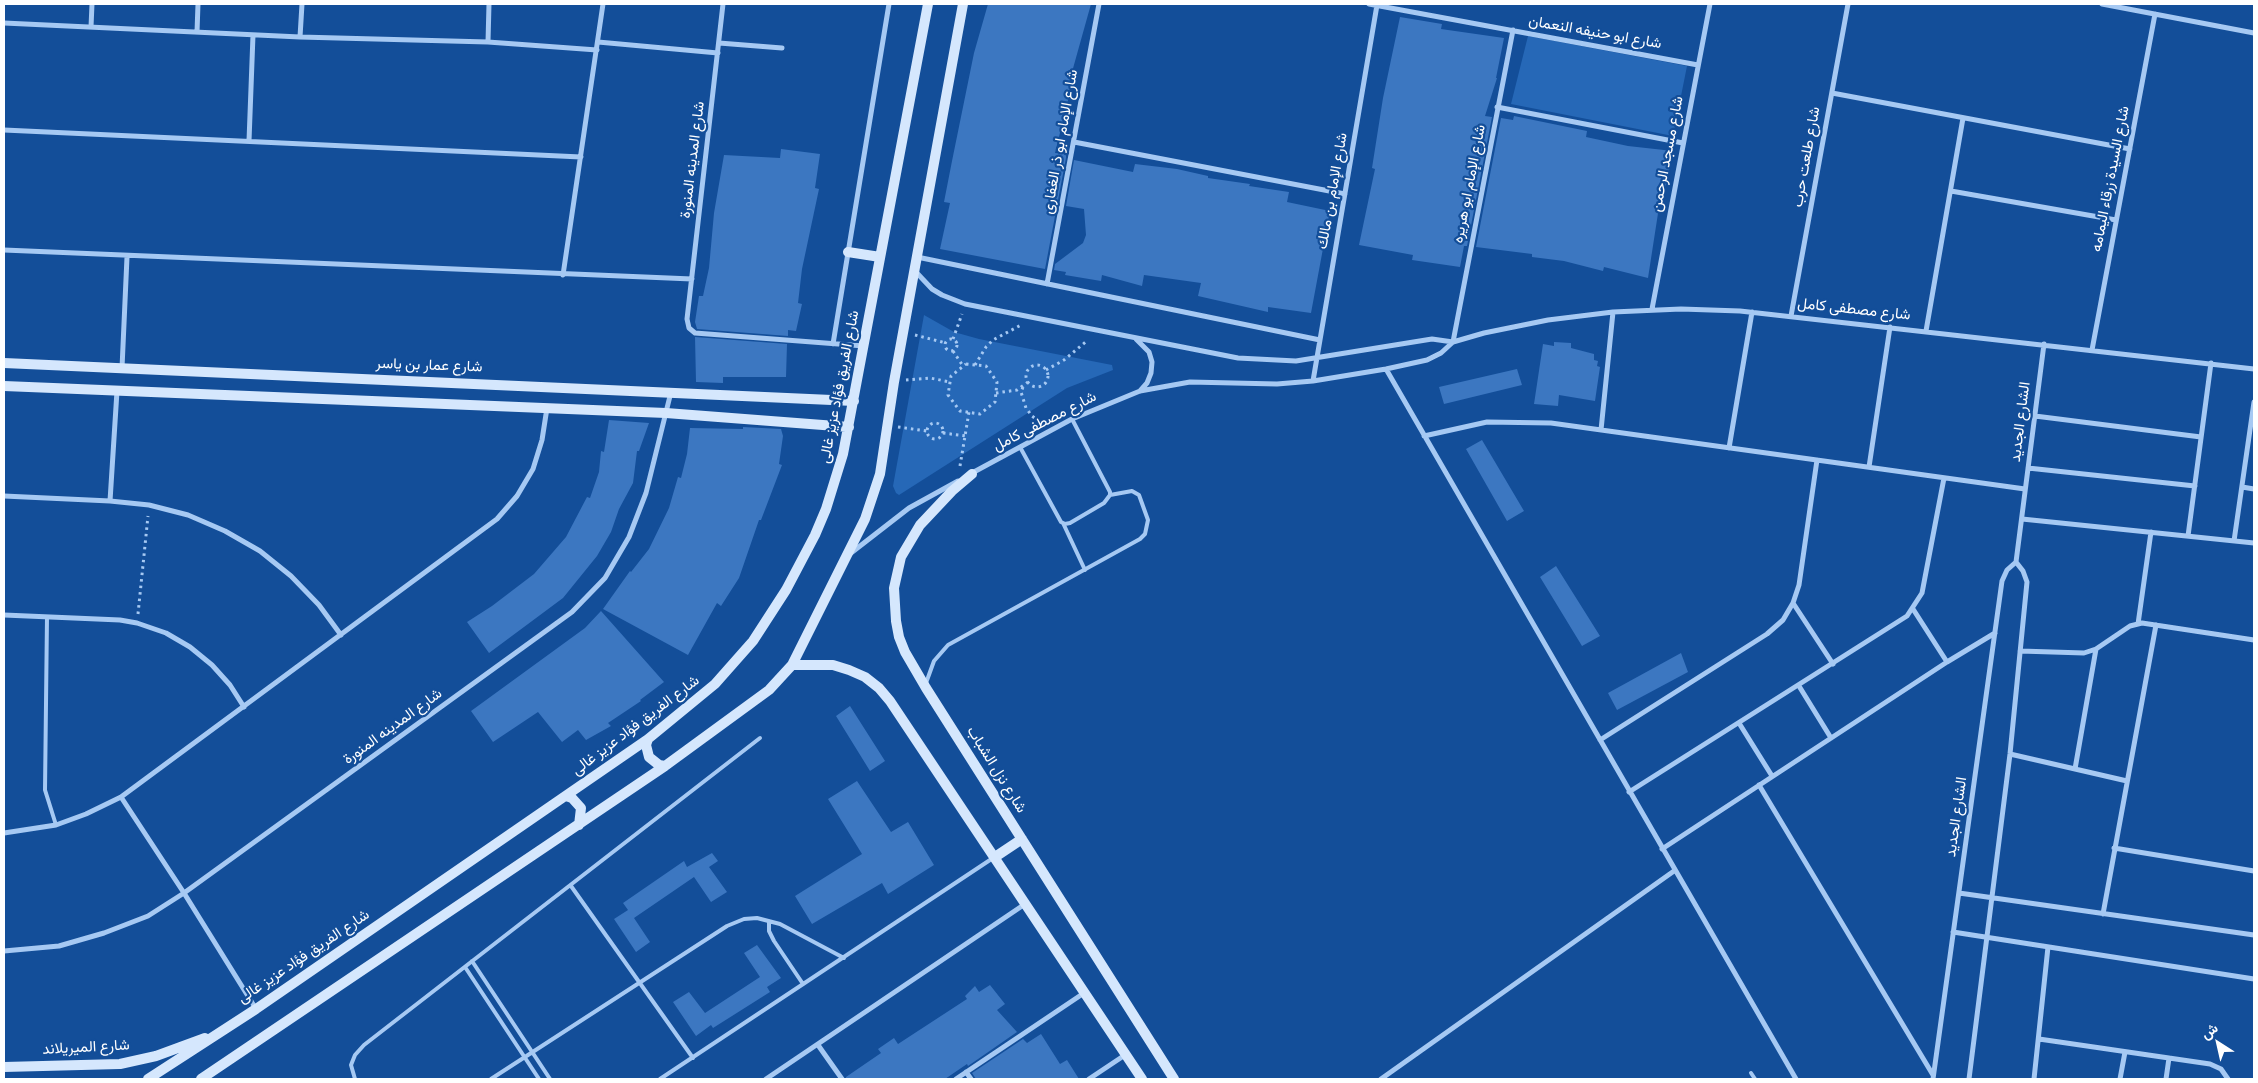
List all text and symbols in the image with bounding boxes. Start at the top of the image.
street label: شارع ابو حنيفه النعمان [1527,12,1663,54]
street label: شارع الإمام ابو ذر الغفارى [1039,68,1083,216]
street label: شارع مسجد الرحمن [1648,95,1688,213]
street label: شارع المدينه المنورة [677,100,709,220]
street label: شارع السيدة زرقاء اليمامه [2088,104,2134,254]
street label: شارع طلعت حرب [1789,105,1825,209]
street label: شارع الإمام ابو هريره [1450,123,1490,245]
street label: شارع الإمام بن مالك [1314,131,1352,251]
street label: شارع مصطفى كامل [1797,295,1911,325]
street label: شارع الفريق فؤاد عزيز غالى [816,309,864,465]
street label: شارع عمار بن ياسر [375,355,483,377]
street label: الشارع الجديد [2007,381,2035,463]
street label: شارع مصطفى كامل [990,388,1100,456]
street label: شارع الفريق فؤاد عزيز غالى [569,672,703,780]
street label: شارع المدينه المنورة [340,685,446,769]
street label: شارع نزل الشباب [962,723,1030,817]
street label: الشارع الجديد [1942,776,1972,858]
street label: شارع الفريق فؤاد عزيز غالى [235,906,373,1008]
text: ش [2196,1017,2222,1044]
north arrow [2193,1018,2243,1068]
street label: شارع الميريلاند [42,1037,130,1059]

